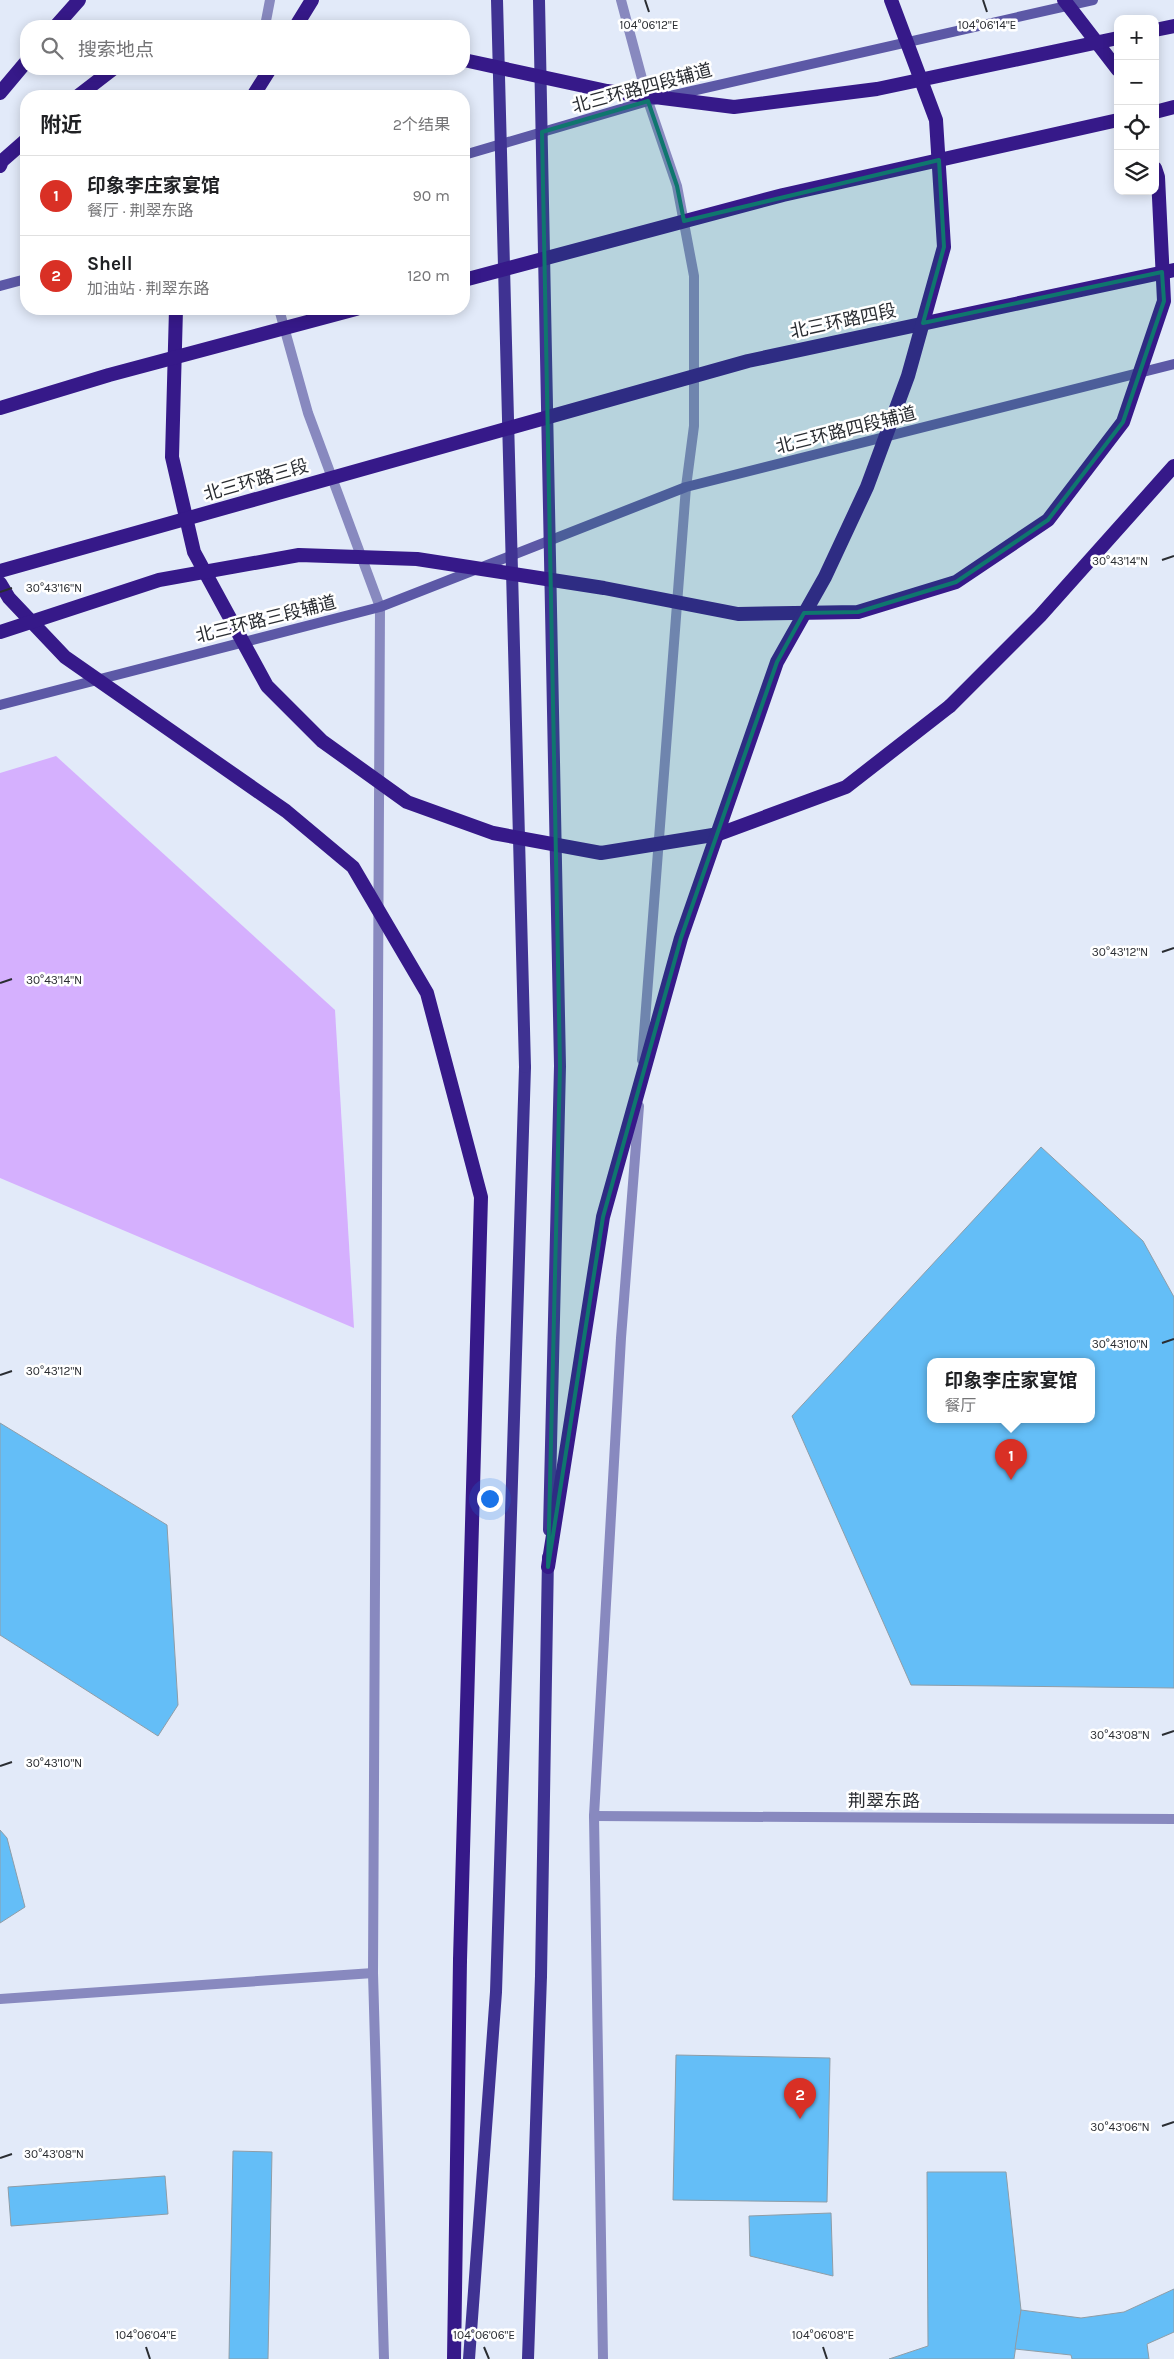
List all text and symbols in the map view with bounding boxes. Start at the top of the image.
map controls [1114,15,1159,195]
button: + [1114,15,1159,60]
text: 104°06'12"E [620,18,678,32]
text: 104°06'14"E [958,18,1016,32]
search box [20,20,470,75]
icon: search [38,34,66,62]
text: 搜索地点 [78,39,154,61]
street label: 北三环路四段辅道 [570,59,714,117]
button: − [1114,60,1159,105]
button: locate [1114,105,1159,150]
text: 附近 [40,113,82,137]
text: 2个结果 [393,115,450,134]
button: layers [1114,150,1159,195]
text: 印象李庄家宴馆 [87,175,220,197]
text: 1 [53,186,59,205]
text: 90 m [412,186,450,205]
text: 餐厅 · 荆翠东路 [87,201,193,220]
text: Shell [87,253,133,275]
text: 2 [51,266,61,285]
text: 120 m [407,266,450,285]
text: 加油站 · 荆翠东路 [87,279,209,298]
street label: 北三环路四段 [788,299,898,343]
street label: 北三环路四段辅道 [773,402,919,458]
street label: 北三环路三段 [201,455,311,505]
text: 30°43'14"N [1092,554,1148,568]
text: 30°43'16"N [26,581,82,595]
street label: 北三环路三段辅道 [193,591,339,647]
text: 30°43'12"N [1092,945,1148,959]
text: 30°43'14"N [26,973,82,987]
text: 30°43'10"N [1092,1337,1148,1351]
popup [927,1358,1095,1423]
text: 30°43'12"N [26,1364,82,1378]
text: 印象李庄家宴馆 [944,1370,1078,1392]
text: 餐厅 [944,1396,977,1415]
pin: 1 [995,1439,1027,1480]
your location [477,1486,503,1512]
text: 30°43'08"N [1090,1728,1150,1742]
text: 30°43'10"N [26,1756,82,1770]
street label: 荆翠东路 [848,1790,920,1812]
pin: 2 [784,2078,816,2119]
text: 30°43'06"N [1090,2120,1150,2134]
text: 30°43'08"N [24,2147,84,2161]
text: 104°06'04"E [115,2328,177,2342]
text: 104°06'06"E [453,2328,515,2342]
text: 104°06'08"E [792,2328,854,2342]

